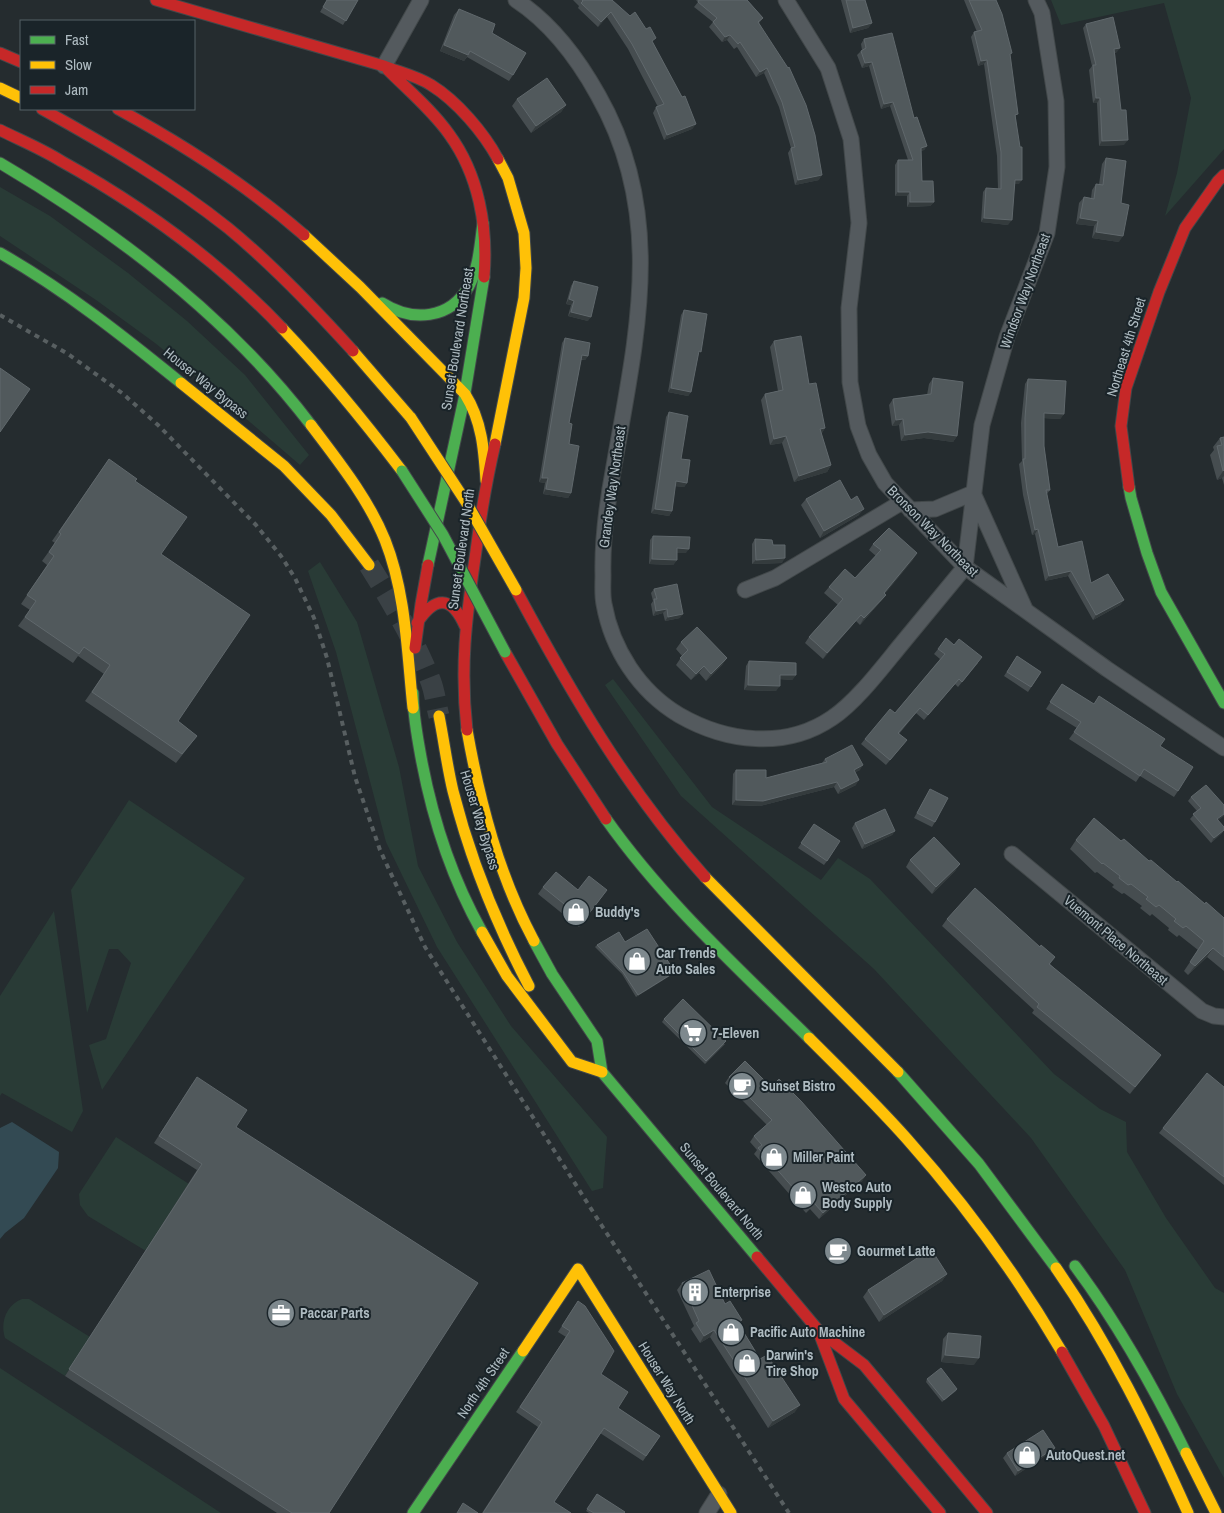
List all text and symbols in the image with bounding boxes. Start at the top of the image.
legend [20,20,195,110]
text: Fast [65,29,89,50]
text: Slow [65,54,92,75]
text: Jam [65,79,88,100]
street label: Windsor Way Northeast [996,231,1054,351]
street label: Sunset Boulevard Northeast [437,267,477,411]
street label: Northeast 4th Street [1102,295,1150,399]
street label: Houser Way Bypass [160,343,252,423]
street label: Grandey Way Northeast [595,425,629,549]
street label: Bronson Way Northeast [884,482,982,580]
street label: Sunset Boulevard North [444,487,478,611]
street label: Houser Way Bypass [456,768,504,872]
street label: Vuemont Place Northeast [1060,891,1172,989]
shop icon: Buddy's [561,897,591,927]
place label: Buddy's [595,903,640,921]
place label: Car Trends Auto Sales [656,944,716,978]
shop icon: Car Trends Auto Sales [622,946,652,976]
supermarket icon: 7-Eleven [678,1018,708,1048]
place label: 7-Eleven [712,1024,759,1042]
cafe icon: Sunset Bistro [727,1071,757,1101]
place label: Sunset Bistro [761,1077,836,1095]
street label: Sunset Boulevard North [676,1139,768,1243]
shop icon: Miller Paint [759,1142,789,1172]
place label: Miller Paint [793,1148,854,1166]
place label: Westco Auto Body Supply [822,1178,893,1212]
shop icon: Westco Auto Body Supply [788,1180,818,1210]
cafe icon: Gourmet Latte [823,1236,853,1266]
place label: Gourmet Latte [857,1242,935,1260]
building icon: Enterprise [680,1277,710,1307]
place label: Enterprise [714,1283,771,1301]
office icon: Paccar Parts [266,1298,296,1328]
place label: Paccar Parts [300,1304,370,1322]
shop icon: Pacific Auto Machine [716,1317,746,1347]
place label: Pacific Auto Machine [750,1323,865,1341]
street label: Houser Way North [634,1338,700,1428]
street label: North 4th Street [453,1344,513,1422]
place label: Darwin's Tire Shop [766,1346,819,1380]
shop icon: Darwin's Tire Shop [732,1348,762,1378]
shop icon: AutoQuest.net [1012,1440,1042,1470]
place label: AutoQuest.net [1046,1446,1125,1464]

